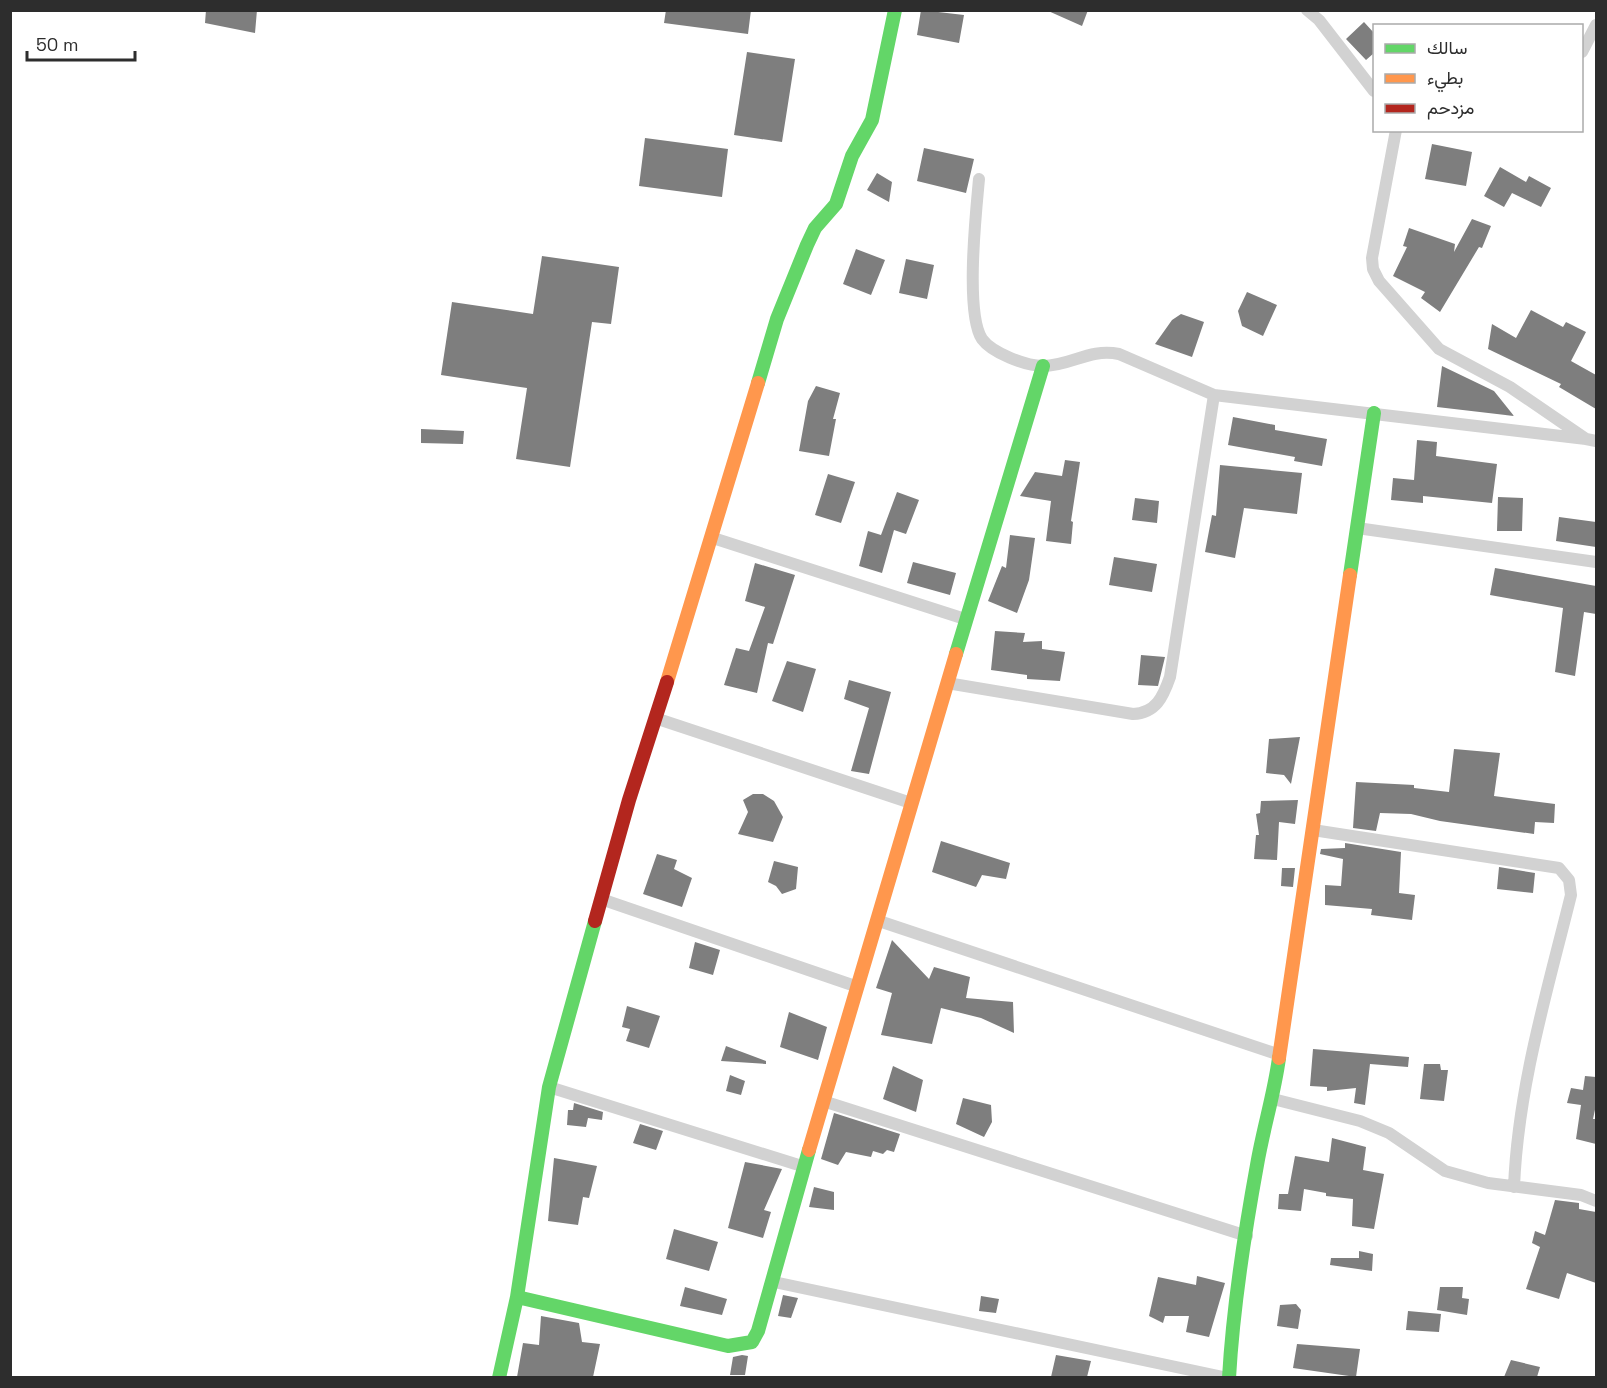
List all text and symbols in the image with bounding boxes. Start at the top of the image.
scale bar [27,24,135,62]
legend [1373,24,1583,132]
text: 50 m [36,33,78,56]
text: سالك [1427,36,1467,59]
text: بطيء [1427,66,1463,93]
text: مزدحم [1427,96,1474,120]

